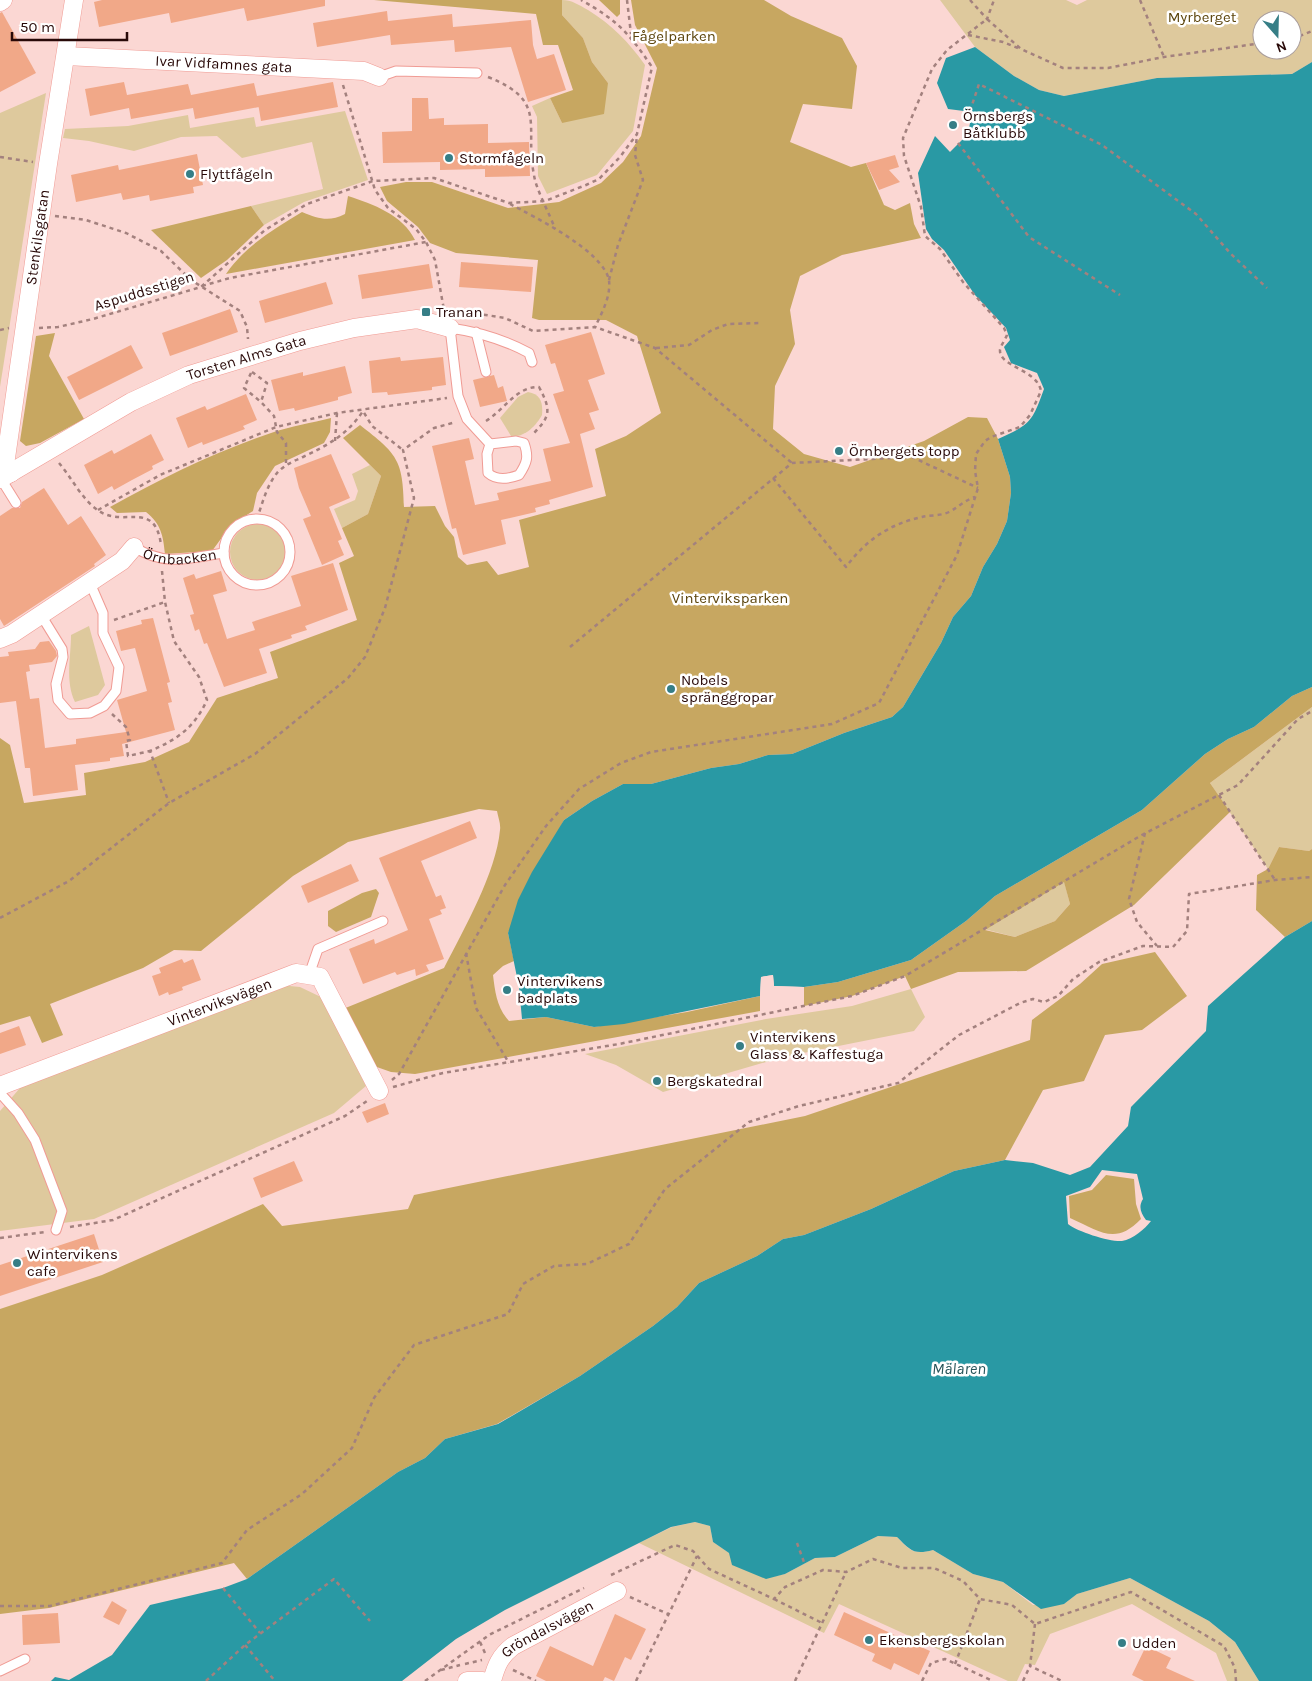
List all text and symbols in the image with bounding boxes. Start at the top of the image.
park label: Myrberget [1168,8,1237,26]
scale bar [12,10,128,42]
north arrow [1252,10,1302,60]
text: 50 m [20,18,55,36]
park label: Fågelparken [632,27,716,45]
text: N [1274,37,1289,56]
street label: Ivar Vidfamnes gata [155,52,293,76]
place label: Örnsbergs Båtklubb [963,107,1033,142]
marker: Örnsbergs Båtklubb [947,119,959,131]
place label: Stormfågeln [459,149,544,167]
marker: Stormfågeln [443,152,455,164]
place label: Flyttfågeln [200,165,273,183]
marker: Flyttfågeln [184,168,196,180]
street label: Stenkilsgatan [22,188,53,286]
street label: Aspuddsstigen [92,267,196,315]
place label: Tranan [436,303,482,321]
marker: Tranan [420,306,432,318]
street label: Torsten Alms Gata [185,331,308,384]
place label: Örnbergets topp [849,442,960,460]
marker: Örnbergets topp [833,445,845,457]
street label: Örnbacken [140,544,218,569]
park label: Vinterviksparken [672,589,788,607]
place label: Nobels spränggropar [681,671,774,706]
marker: Nobels spränggropar [665,683,677,695]
place label: Vintervikens badplats [517,972,603,1007]
street label: Vinterviksvägen [165,974,274,1030]
marker: Vintervikens badplats [501,984,513,996]
place label: Vintervikens Glass & Kaffestuga [750,1028,883,1063]
marker: Vintervikens Glass & Kaffestuga [734,1040,746,1052]
place label: Bergskatedral [667,1072,762,1090]
marker: Bergskatedral [651,1075,663,1087]
place label: Wintervikens cafe [27,1245,118,1280]
marker: Wintervikens cafe [11,1257,23,1269]
water label: Mälaren [932,1359,986,1378]
street label: Gröndalsvägen [497,1596,596,1661]
place label: Ekensbergsskolan [879,1631,1005,1649]
marker: Ekensbergsskolan [863,1634,875,1646]
place label: Udden [1132,1634,1176,1652]
marker: Udden [1116,1637,1128,1649]

